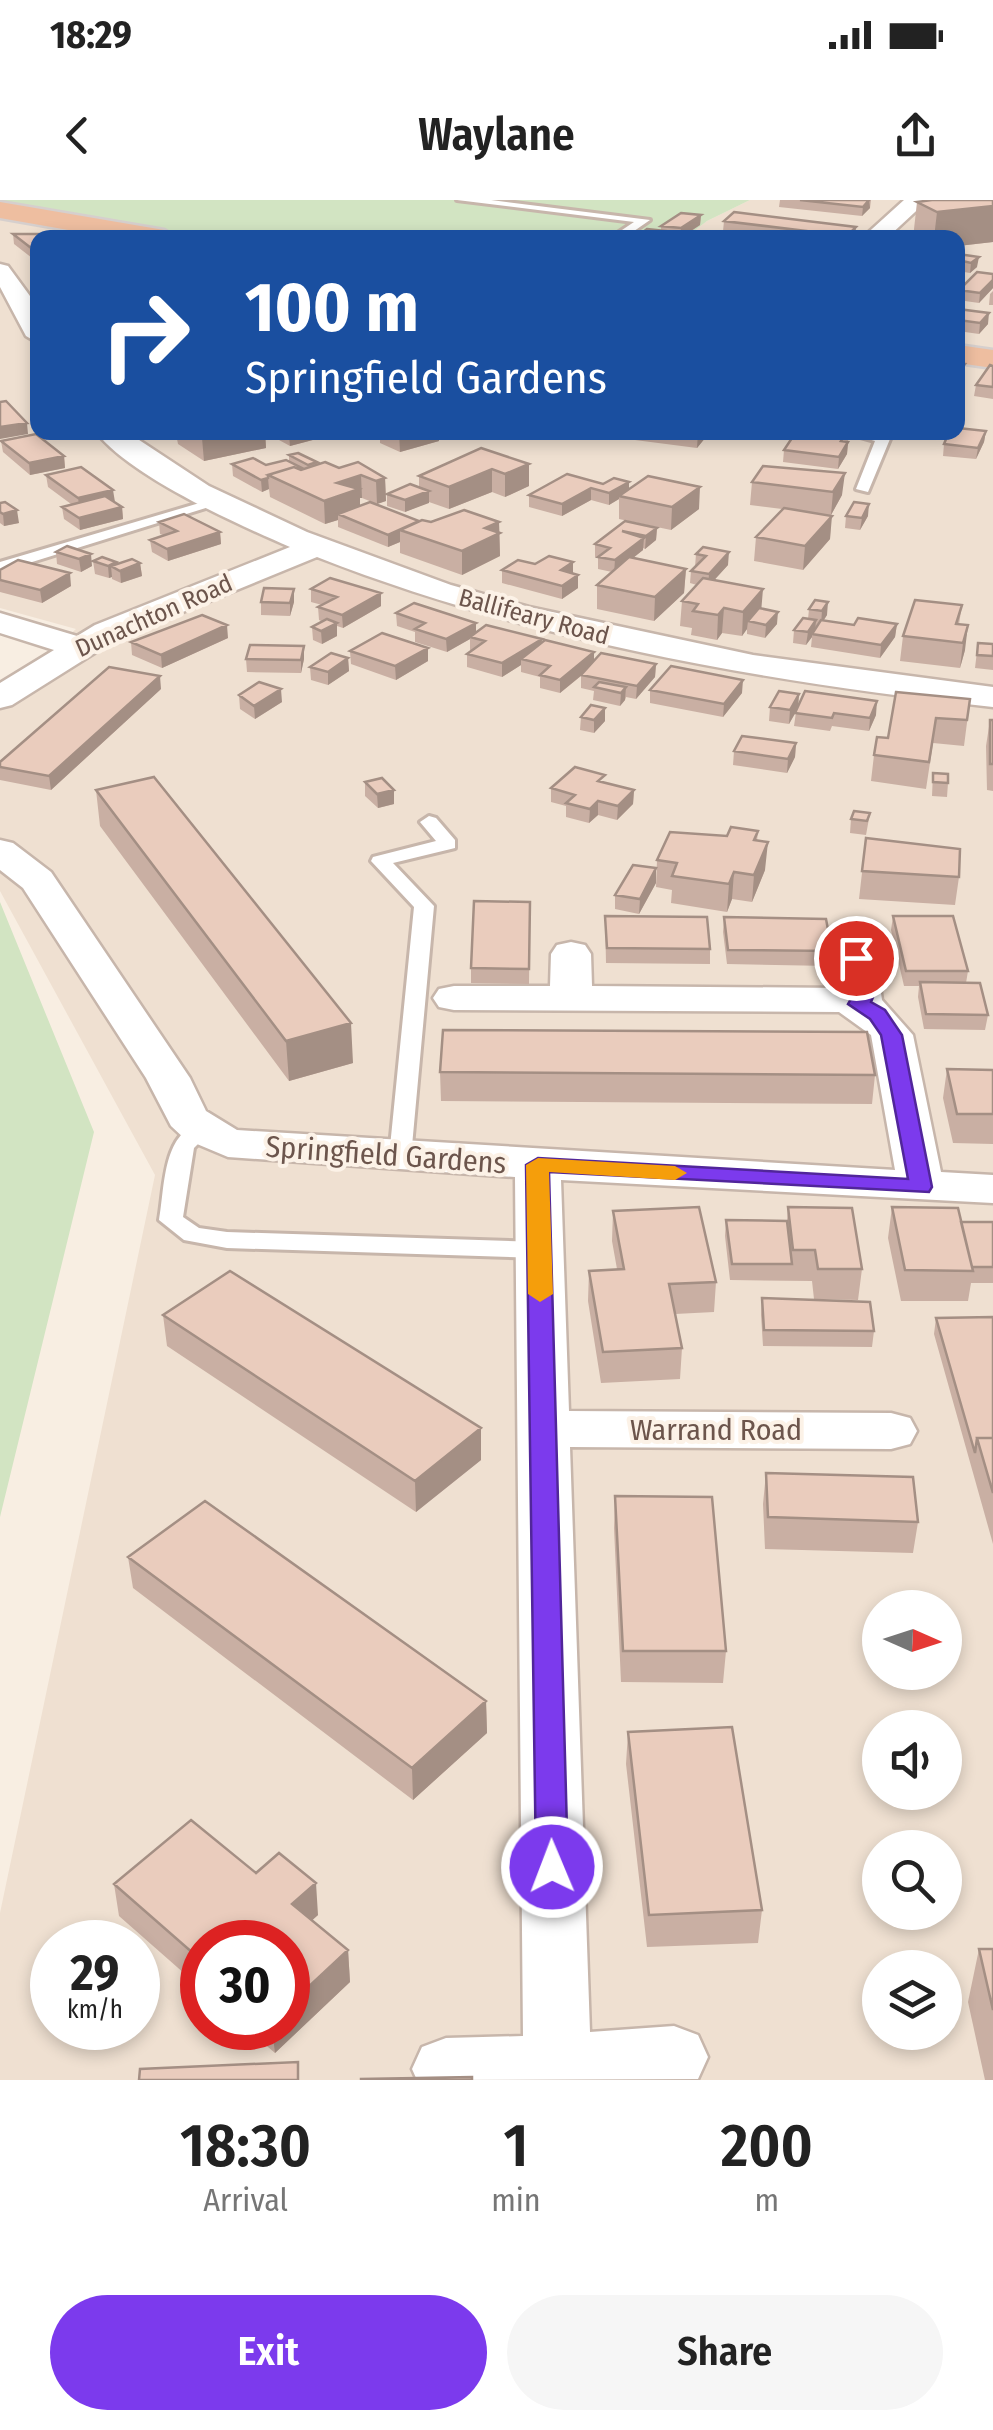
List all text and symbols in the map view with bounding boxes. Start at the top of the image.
text: 18:29 [50,12,132,58]
icon: back [50,108,105,163]
text: Waylane [418,108,575,162]
icon: share [888,108,943,163]
text: 100 m [245,266,419,350]
icon: right [80,270,210,400]
text: Springfield Gardens [245,351,607,405]
street label: Dunachton Road [71,568,237,664]
street label: Ballifeary Road [455,583,613,651]
pin [814,916,899,1001]
icon: arrive [829,931,884,986]
street label: Springfield Gardens [264,1129,508,1181]
street label: Warrand Road [630,1412,802,1448]
north arrow [862,1590,962,1690]
map controls [862,1590,962,2050]
button: sound [862,1710,962,1810]
position arrow [500,1815,604,1919]
button: search [862,1830,962,1930]
speed limit sign: 30 [180,1920,310,2050]
text: 29 [71,1943,119,2003]
button: layers [862,1950,962,2050]
text: km/h [67,1995,123,2025]
text: 18:30 [180,2110,311,2182]
text: 1 [503,2110,528,2182]
text: 200 [721,2110,813,2182]
text: Arrival [203,2181,288,2219]
text: min [491,2181,541,2219]
text: m [755,2181,779,2219]
button: Exit [50,2295,487,2410]
button: Share [507,2295,943,2410]

